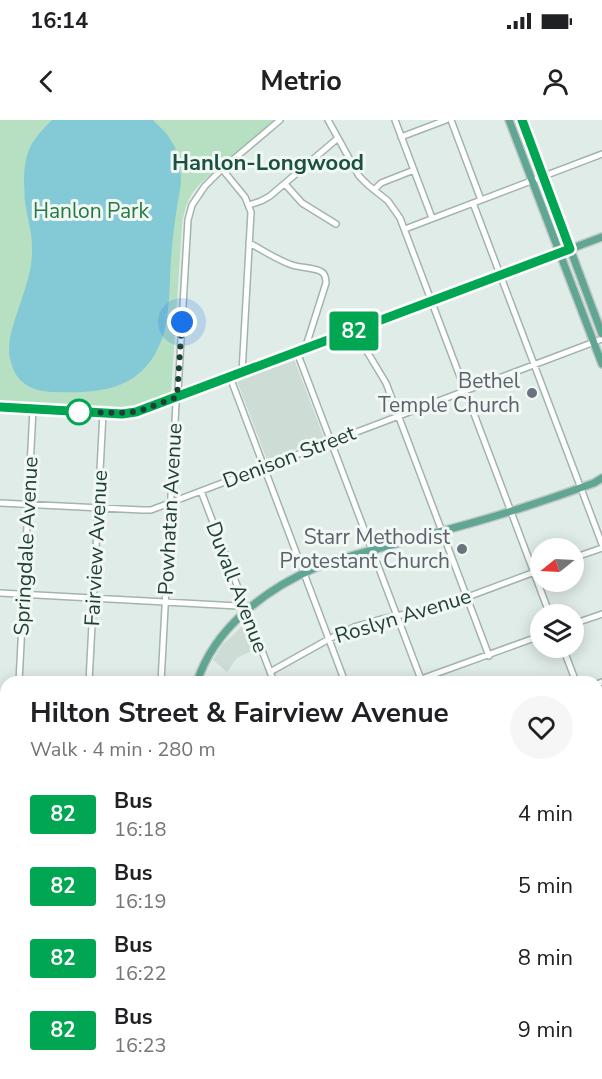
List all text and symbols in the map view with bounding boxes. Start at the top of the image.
text: 16:14 [30,6,88,36]
text: Metrio [260,63,342,100]
icon: back [30,65,63,98]
icon: person [539,65,572,98]
district label: Hanlon-Longwood [172,148,364,178]
park label: Hanlon Park [33,197,150,225]
your location [167,307,197,337]
line badge: 82 [327,312,381,350]
text: 82 [341,317,367,345]
place label: Bethel Temple Church [378,367,521,419]
marker: Bethel Temple Church [525,386,539,400]
unlabelled marker [66,399,92,425]
street label: Denison Street [219,419,360,495]
street label: Powhatan Avenue [152,422,188,596]
street label: Springdale Avenue [7,456,45,636]
street label: Fairview Avenue [78,469,114,627]
street label: Duvall Avenue [199,517,275,657]
place label: Starr Methodist Protestant Church [280,523,451,575]
north arrow [530,538,584,592]
map controls [530,538,584,658]
marker: Starr Methodist Protestant Church [455,542,469,556]
street label: Roslyn Avenue [331,582,475,650]
button: layers [530,604,584,658]
text: Hilton Street & Fairview Avenue [30,694,449,732]
button: heart [510,696,573,759]
text: Walk · 4 min · 280 m [30,736,216,763]
text: Bus [114,786,153,816]
text: 4 min [518,799,573,829]
text: 82 [50,800,76,828]
text: 16:18 [114,816,167,843]
text: Bus [114,858,153,888]
text: 5 min [518,871,573,901]
text: 82 [50,872,76,900]
text: 16:19 [114,888,167,915]
text: Bus [114,930,153,960]
text: 8 min [518,943,573,973]
text: 82 [50,944,76,972]
text: 16:22 [114,960,167,987]
text: Bus [114,1002,153,1032]
text: 9 min [518,1015,573,1045]
text: 82 [50,1016,76,1044]
text: 16:23 [114,1032,167,1059]

